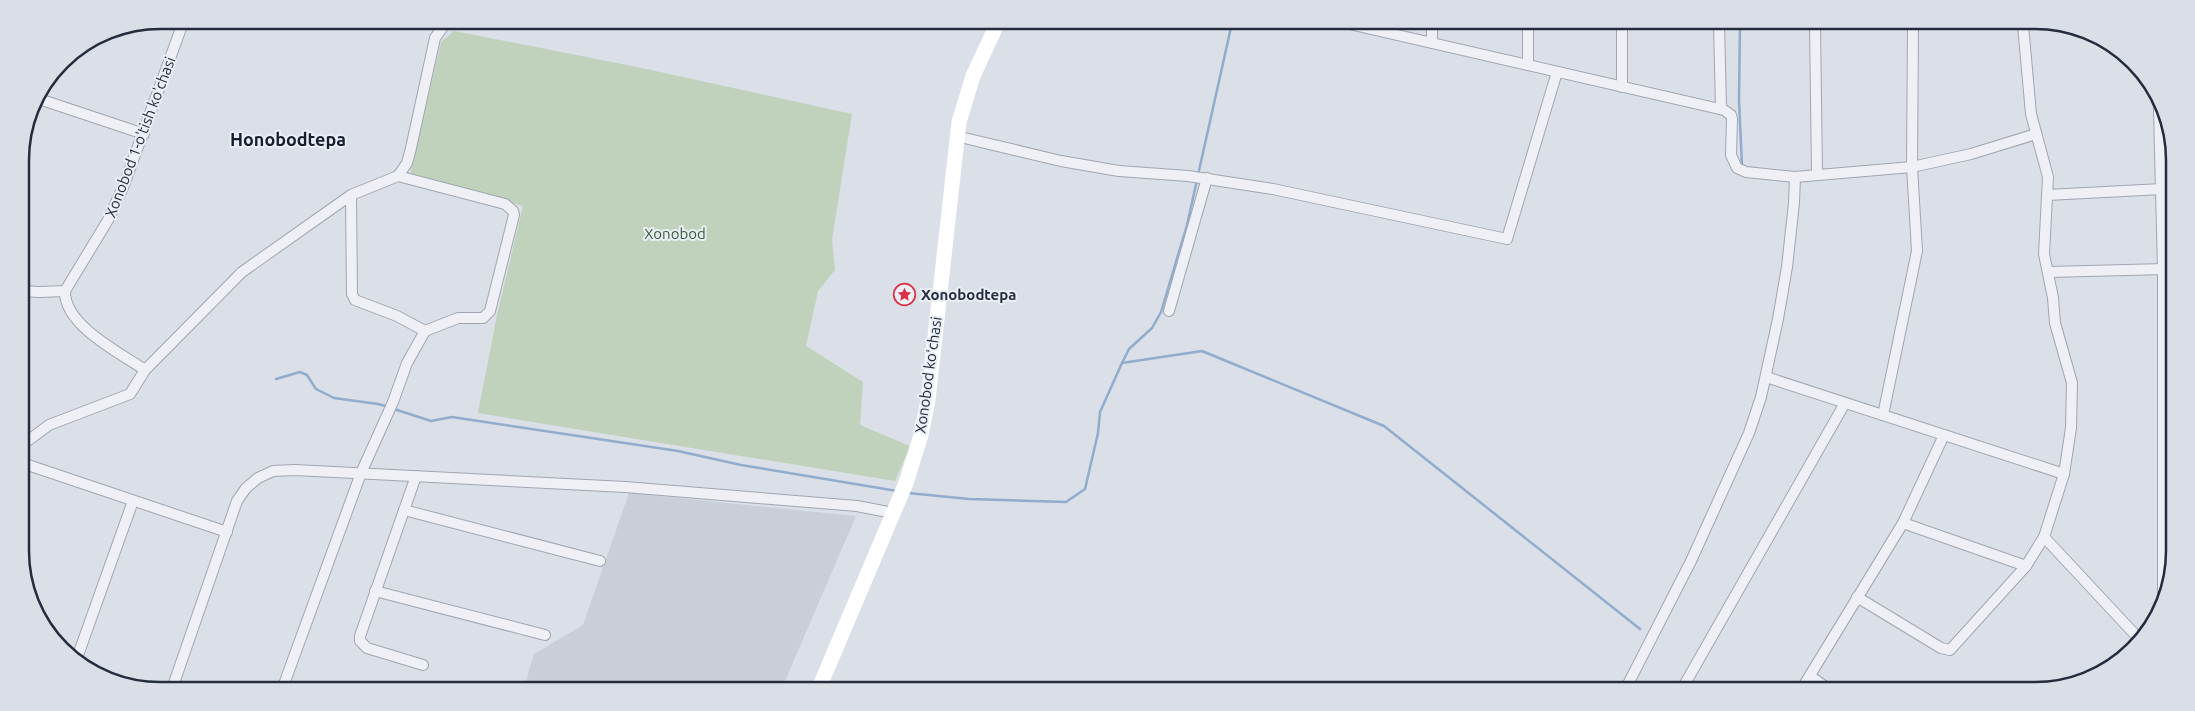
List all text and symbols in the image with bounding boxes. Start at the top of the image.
street label: Xonobod 1-o'tish ko'chasi [101,54,179,220]
district label: Honobodtepa [230,129,346,149]
park label: Xonobod [644,225,706,242]
place icon: Xonobodtepa [893,282,917,306]
place label: Xonobodtepa [921,286,1016,303]
street label: Xonobod koʻchasi [911,316,945,434]

